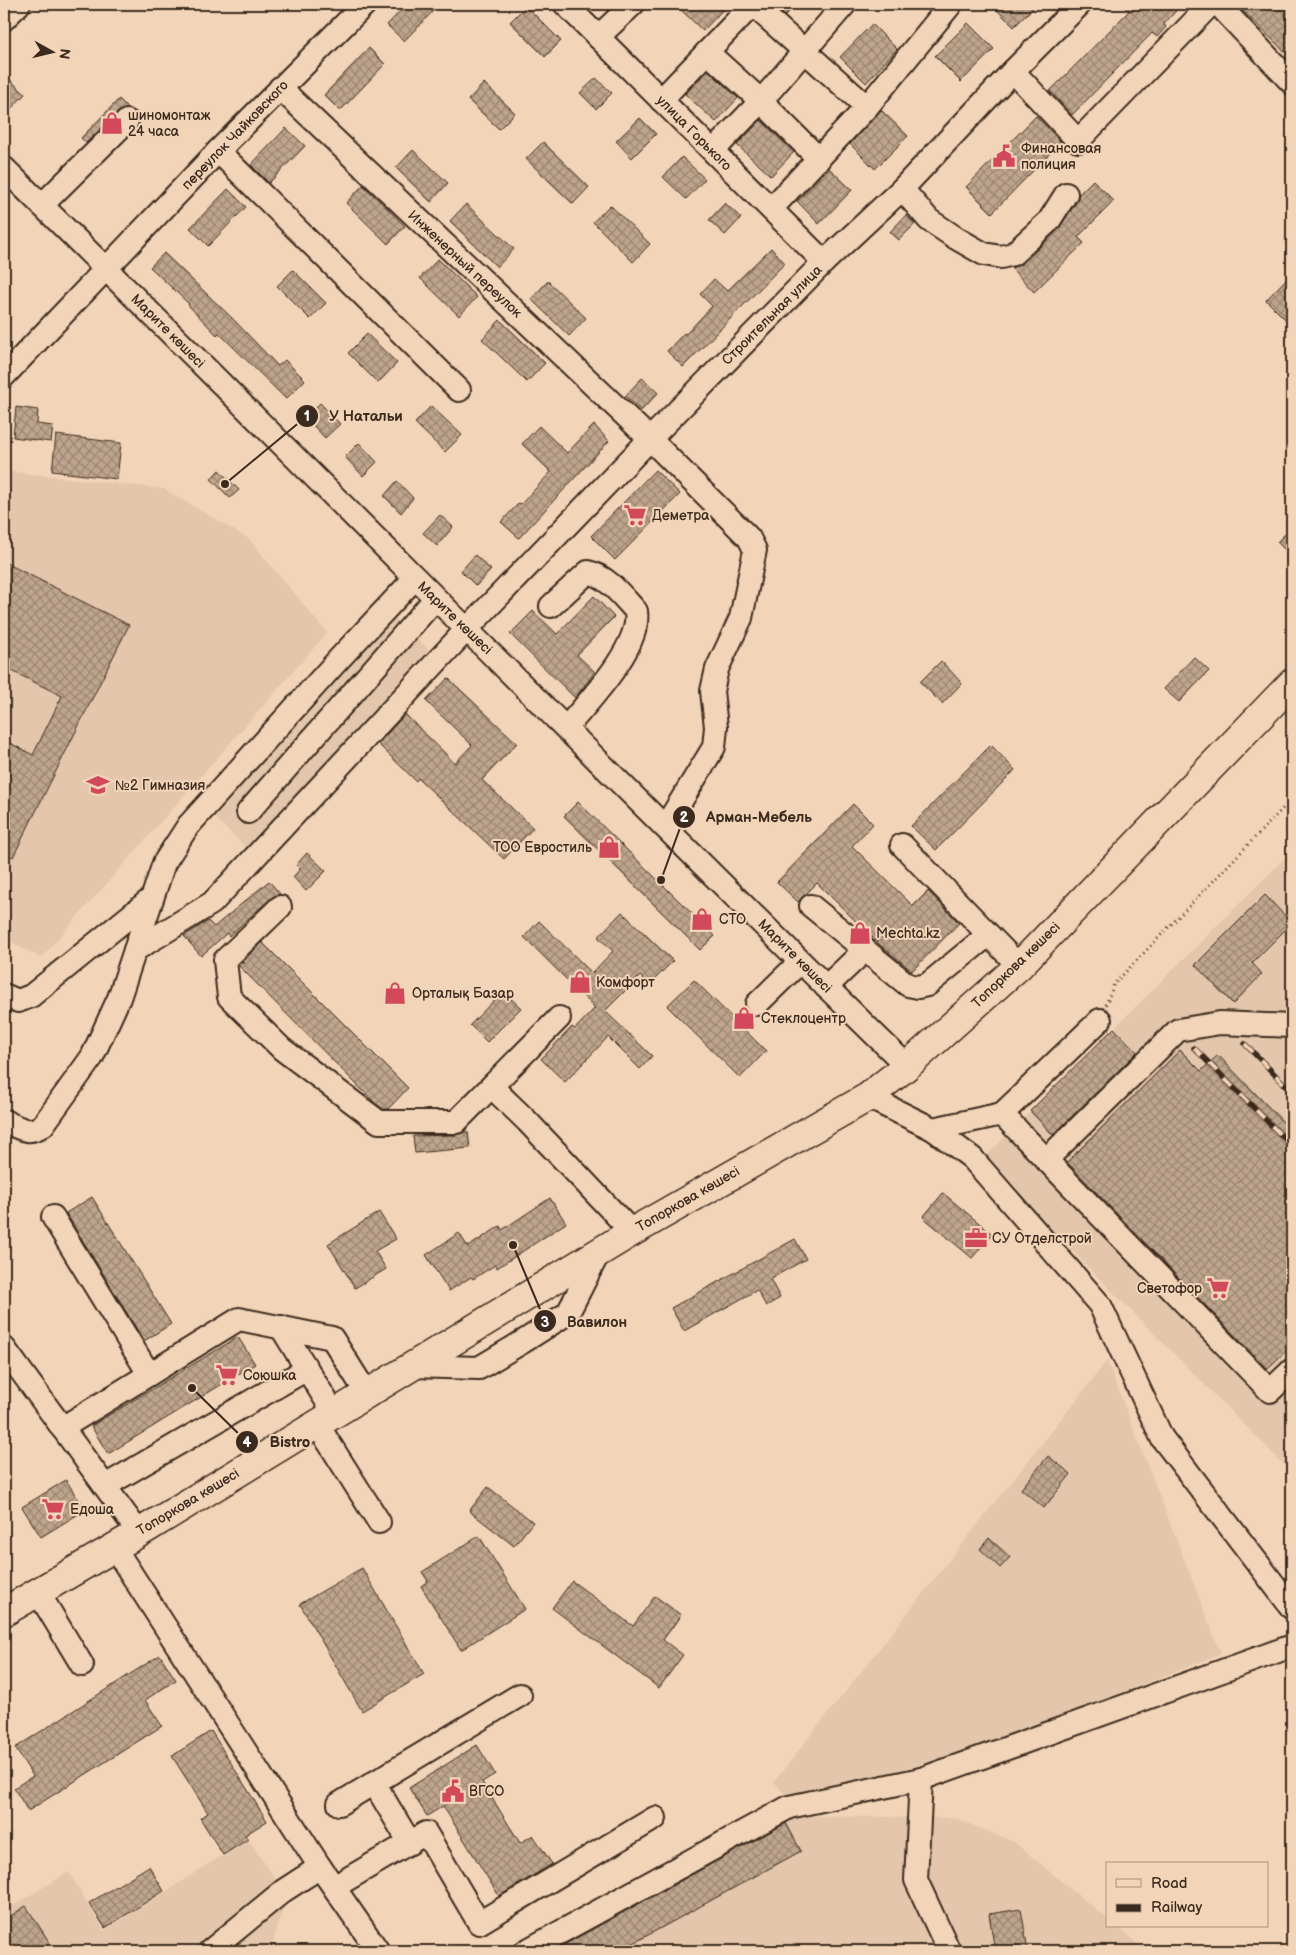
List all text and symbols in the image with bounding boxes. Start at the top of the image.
north arrow [28,28,78,78]
text: N [55,47,74,60]
street label: переулок Чайковского [178,77,292,193]
street label: улица Горького [653,92,735,174]
place label: шиномонтаж 24 часа [128,107,211,140]
shop icon: шиномонтаж 24 часа [99,110,125,136]
place label: Финансовая полиция [1021,140,1102,173]
public building icon: Финансовая полиция [991,143,1017,169]
street label: Инженерный переулок [404,207,526,322]
street label: Строительная улица [718,261,826,369]
street label: Марите көшесі [127,290,209,372]
callout: У Натальи [294,401,413,431]
text: 1 [304,407,310,426]
text: У Натальи [329,407,403,426]
supermarket icon: Деметра [622,502,648,528]
place label: Деметра [652,507,710,524]
street label: Марите көшесі [414,578,496,658]
school or university icon: №2 Гимназия [85,772,111,798]
place label: №2 Гимназия [115,777,206,794]
callout: Арман-Мебель [671,802,822,832]
text: 2 [680,808,689,827]
text: Арман-Мебель [705,808,812,827]
shop icon: ТОО Евростиль [596,834,622,860]
place label: ТОО Евростиль [493,839,592,856]
shop icon: СТО [689,906,715,932]
place label: СТО [719,911,746,928]
street label: Марите көшесі [754,915,836,997]
street label: Топоркова көшесі [968,918,1064,1012]
shop icon: Mechta.kz [847,920,873,946]
place label: Mechta.kz [876,925,940,942]
shop icon: Комфорт [567,969,593,995]
place label: Комфорт [596,974,655,991]
shop icon: Орталық Базар [382,980,408,1006]
place label: Орталық Базар [412,985,514,1002]
shop icon: Стеклоцентр [731,1005,757,1031]
place label: Стеклоцентр [761,1010,846,1027]
street label: Топоркова көшесі [633,1163,743,1235]
office icon: СУ Отделстрой [963,1225,989,1251]
place label: СУ Отделстрой [992,1230,1092,1247]
supermarket icon: Светофор [1205,1275,1231,1301]
place label: Светофор [1137,1280,1202,1297]
callout: Вавилон [532,1306,637,1336]
text: 3 [541,1313,550,1332]
text: Вавилон [567,1313,627,1332]
supermarket icon: Союшка [214,1362,240,1388]
place label: Союшка [243,1367,297,1384]
callout: Bistro [235,1427,321,1457]
text: 4 [243,1433,252,1452]
text: Bistro [270,1433,311,1452]
street label: Топоркова көшесі [134,1465,242,1539]
supermarket icon: Едоша [40,1496,66,1522]
place label: Едоша [70,1501,115,1518]
public building icon: ВГСО [440,1778,466,1804]
place label: ВГСО [469,1783,504,1800]
legend [1106,1862,1268,1928]
text: Road [1151,1874,1187,1893]
text: Railway [1151,1898,1202,1917]

